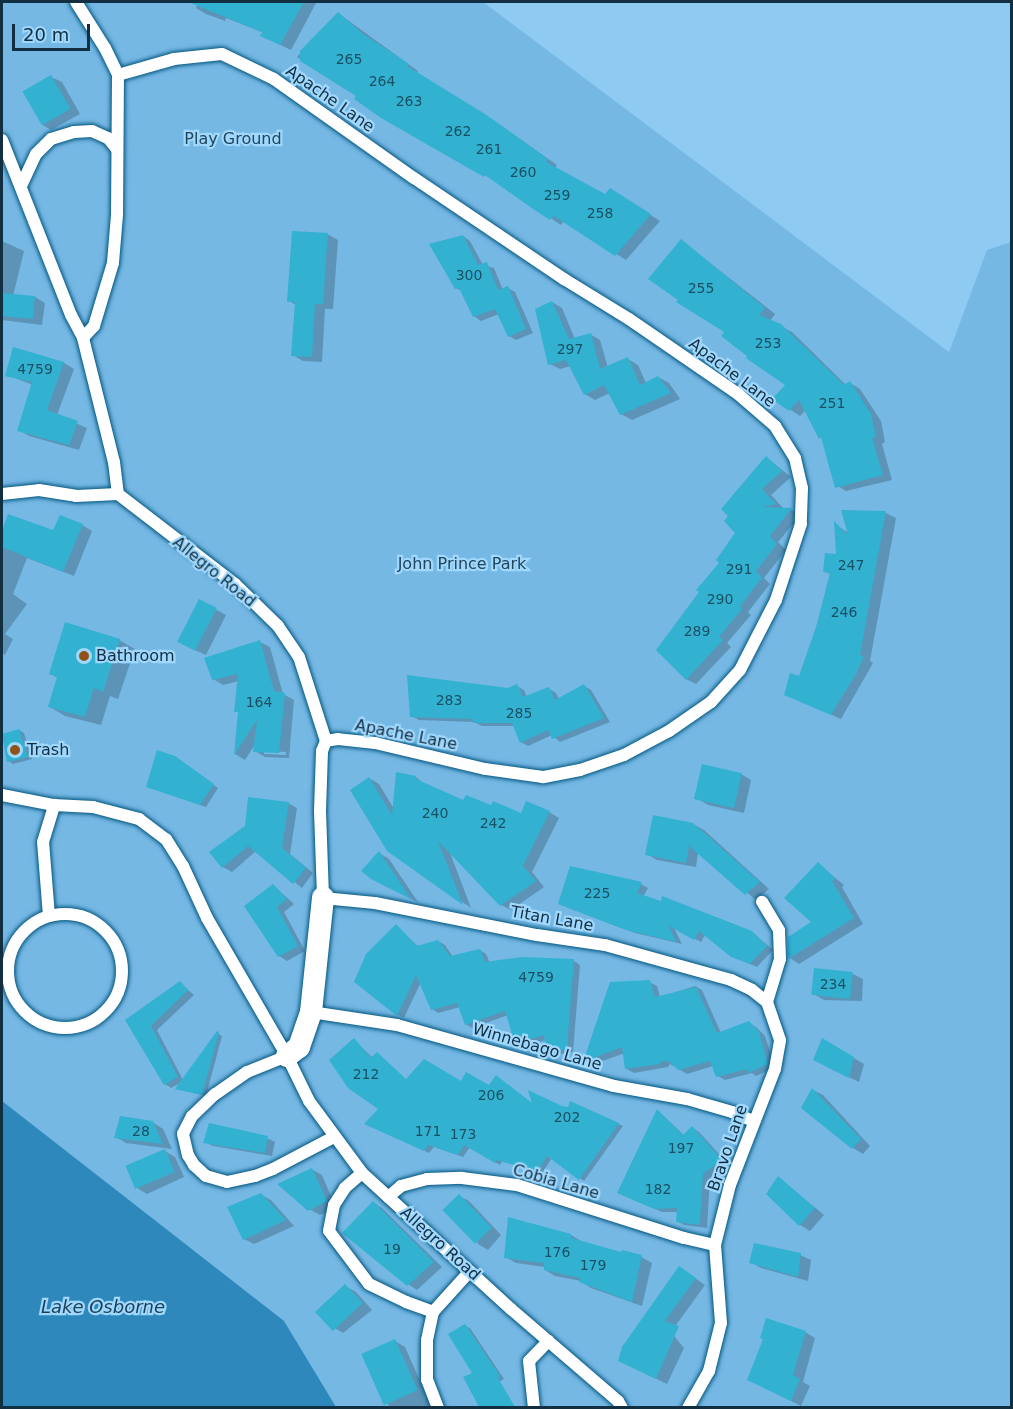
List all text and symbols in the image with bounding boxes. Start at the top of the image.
scale bar [15,12,93,50]
text: 20 m [23,24,69,45]
house number: 265 [336,51,362,67]
street label: Apache Lane [282,61,378,137]
house number: 264 [369,73,395,89]
house number: 263 [396,93,422,109]
house number: 262 [445,123,471,139]
park label: Play Ground [184,129,282,149]
house number: 261 [476,141,502,157]
house number: 260 [510,164,536,180]
house number: 259 [544,187,570,203]
house number: 258 [587,205,613,221]
house number: 300 [456,267,482,283]
house number: 255 [688,280,714,296]
street label: Apache Lane [685,334,779,412]
house number: 253 [755,335,781,351]
house number: 297 [557,341,583,357]
house number: 4759 [17,361,53,377]
house number: 251 [819,395,845,411]
street label: Allegro Road [169,533,259,611]
park label: John Prince Park [398,554,526,574]
house number: 247 [838,557,864,573]
house number: 291 [726,561,752,577]
house number: 290 [707,591,733,607]
house number: 246 [831,604,857,620]
house number: 289 [684,623,710,639]
place label: Bathroom [96,646,175,666]
marker: Bathroom [77,649,91,663]
house number: 283 [436,692,462,708]
house number: 164 [246,694,272,710]
house number: 285 [506,705,532,721]
street label: Apache Lane [353,716,459,754]
place label: Trash [27,740,69,760]
marker: Trash [8,743,22,757]
house number: 240 [422,805,448,821]
house number: 242 [480,815,506,831]
house number: 225 [584,885,610,901]
street label: Titan Lane [509,902,595,936]
house number: 4759 [518,969,554,985]
house number: 234 [820,976,846,992]
street label: Winnebago Lane [470,1019,604,1075]
house number: 212 [353,1066,379,1082]
house number: 206 [478,1087,504,1103]
street label: Bravo Lane [704,1102,752,1194]
house number: 202 [554,1109,580,1125]
house number: 28 [132,1123,150,1139]
house number: 171 [415,1123,441,1139]
house number: 173 [450,1126,476,1142]
house number: 197 [668,1140,694,1156]
street label: Cobia Lane [511,1160,601,1204]
house number: 182 [645,1181,671,1197]
street label: Allegro Road [396,1203,484,1285]
house number: 19 [383,1241,401,1257]
house number: 176 [544,1244,570,1260]
house number: 179 [580,1257,606,1273]
water label: Lake Osborne [41,1296,165,1318]

